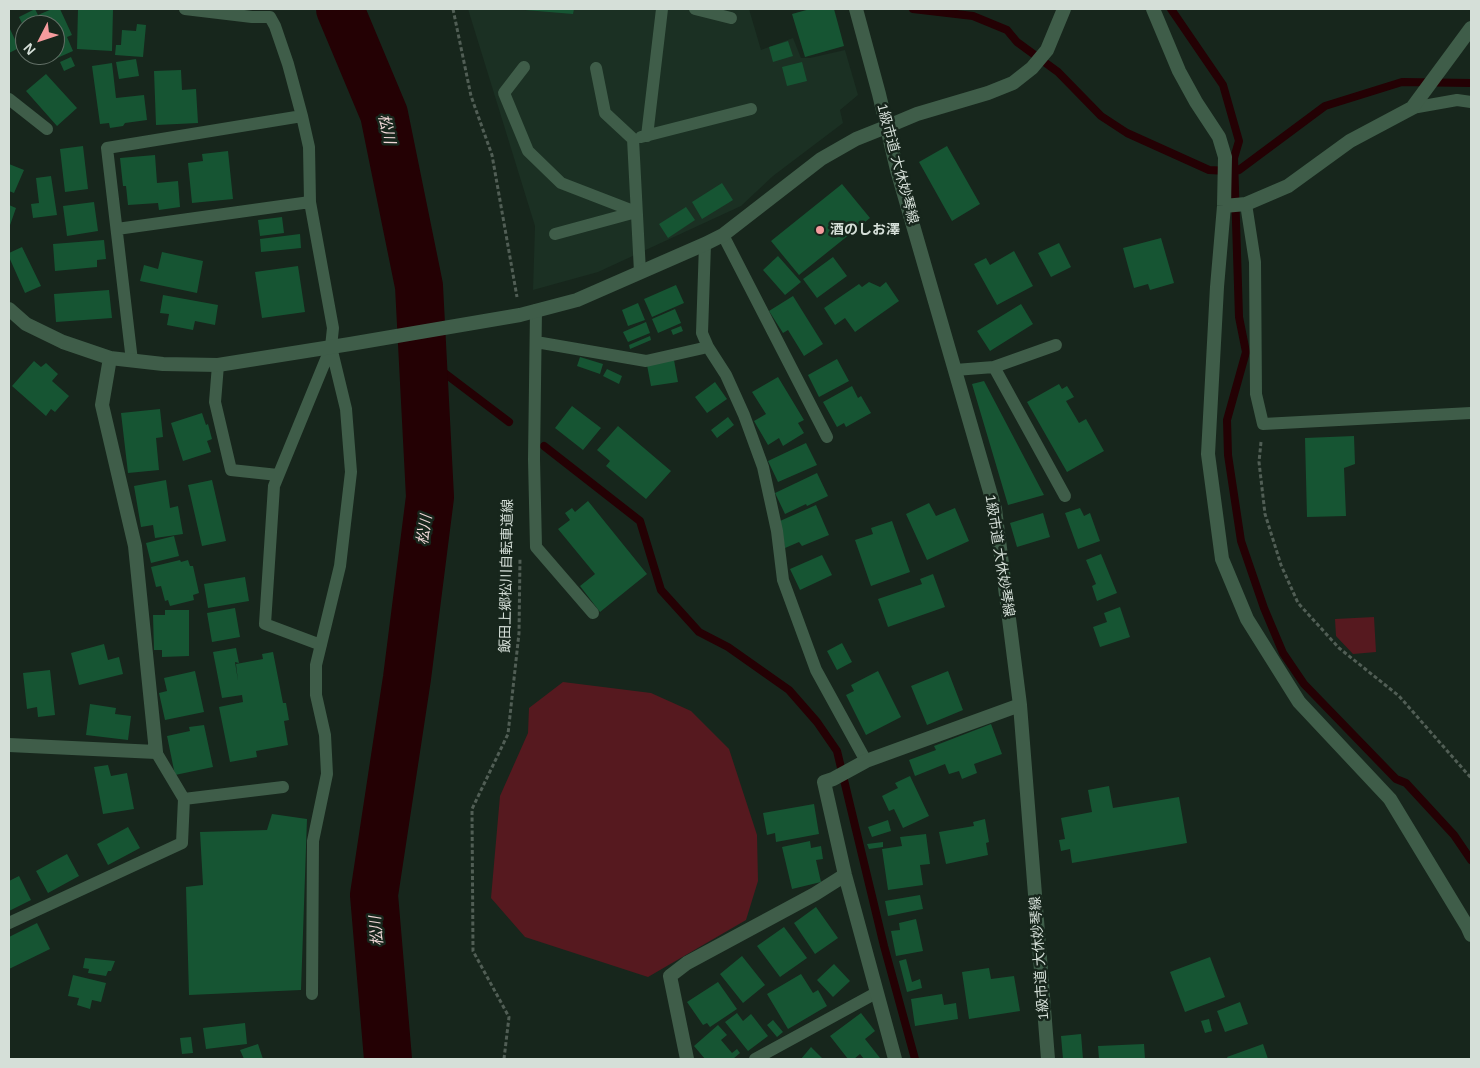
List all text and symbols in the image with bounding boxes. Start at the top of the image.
north arrow [15,15,65,65]
text: N [20,40,39,58]
street label: 1級市道 大休妙琴線 [873,102,921,226]
water label: 松川 [374,112,398,146]
place label: 酒のしお澤 [830,222,900,238]
marker: 酒のしお澤 [814,224,826,236]
street label: 1級市道 大休妙琴線 [981,494,1017,618]
street label: 飯田上郷松川自転車道線 [497,499,517,653]
water label: 松川 [414,514,436,546]
street label: 1級市道 大休妙琴線 [1027,896,1053,1020]
water label: 松川 [367,915,387,947]

